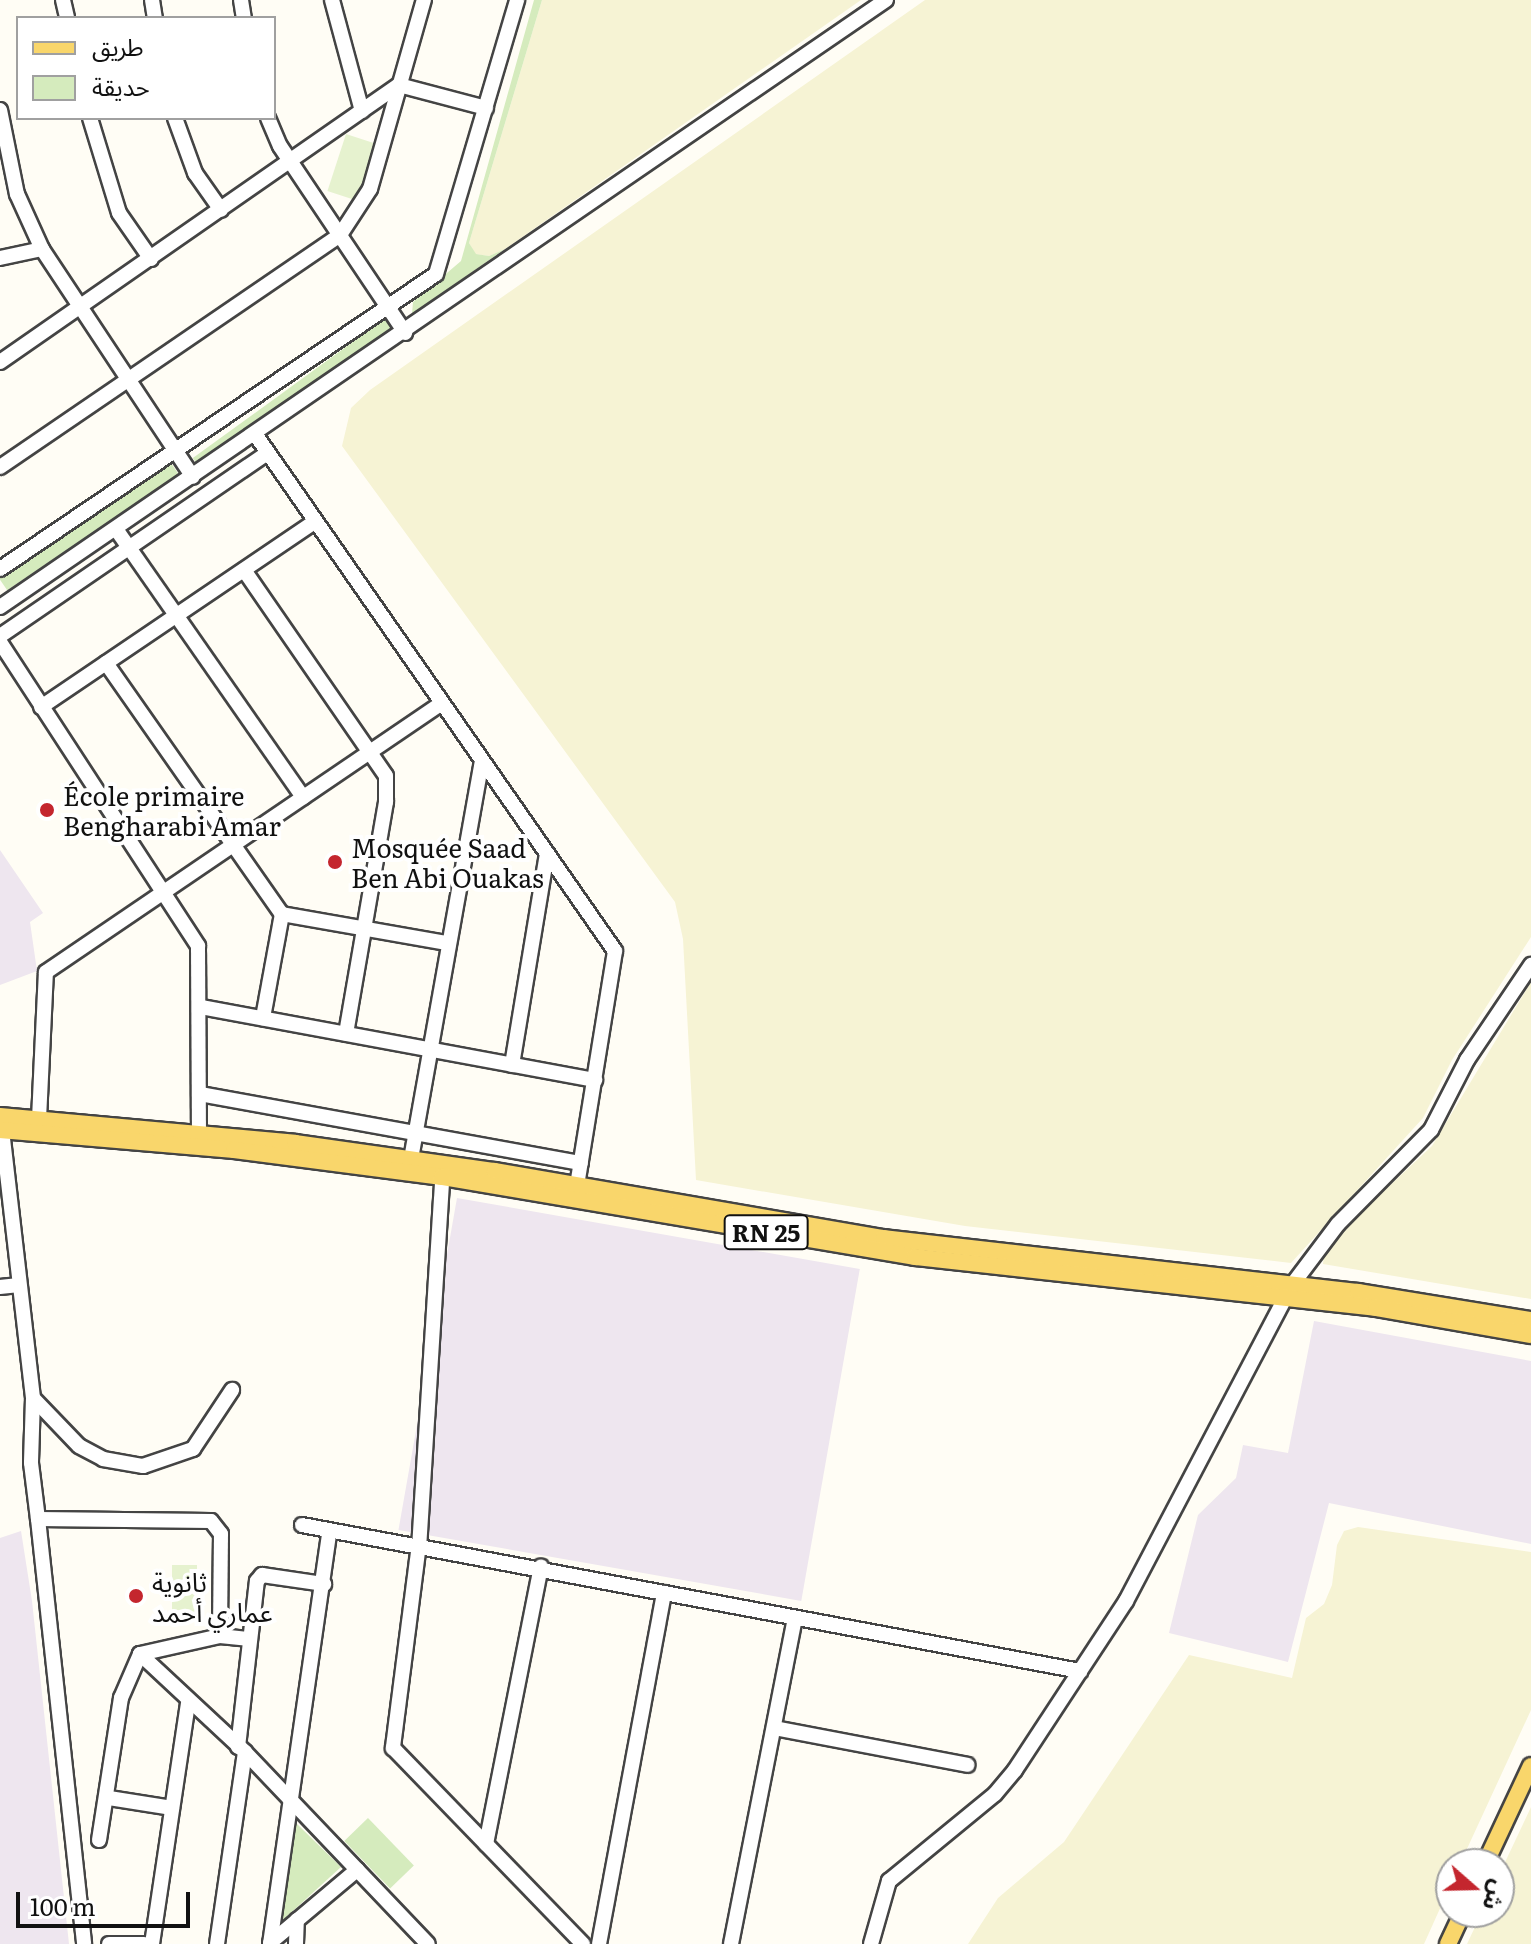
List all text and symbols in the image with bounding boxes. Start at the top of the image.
legend [16,16,276,120]
text: طريق [92,28,144,63]
text: حديقة [92,68,150,103]
place label: École primaire Bengharabi Amar [63,779,281,840]
marker: École primaire Bengharabi Amar [38,801,56,819]
place label: Mosquée Saad Ben Abi Ouakas [351,831,544,892]
marker: Mosquée Saad Ben Abi Ouakas [326,853,344,871]
road number: RN 25 [722,1212,810,1252]
place label: ثانوية عماري أحمد [152,1565,272,1626]
marker: ثانوية عماري أحمد [127,1587,145,1605]
north arrow [1435,1848,1515,1928]
scale bar [20,1876,194,1926]
text: ش [1475,1876,1517,1915]
text: 100 m [30,1888,96,1923]

